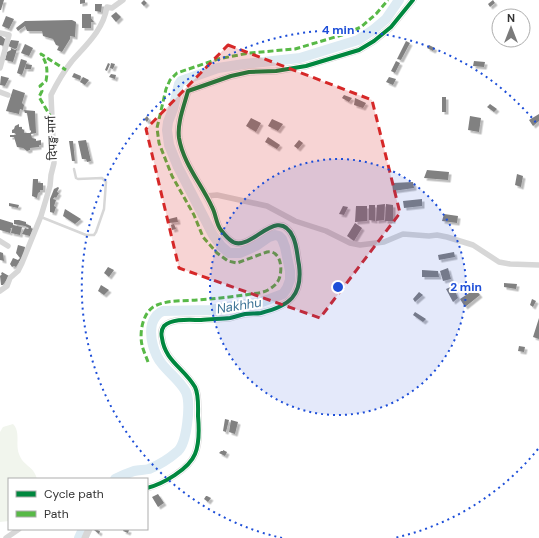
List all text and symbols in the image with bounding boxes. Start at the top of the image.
north arrow [491,8,531,48]
text: N [507,11,515,25]
text: 4 min [322,22,354,38]
street label: दिपङ्ख मार्ग [43,115,61,160]
text: 2 min [450,279,482,295]
centre of rings [331,280,345,294]
water label: Nakhhu [215,293,263,317]
legend [8,478,148,530]
text: Cycle path [44,486,104,502]
text: Path [44,506,69,522]

